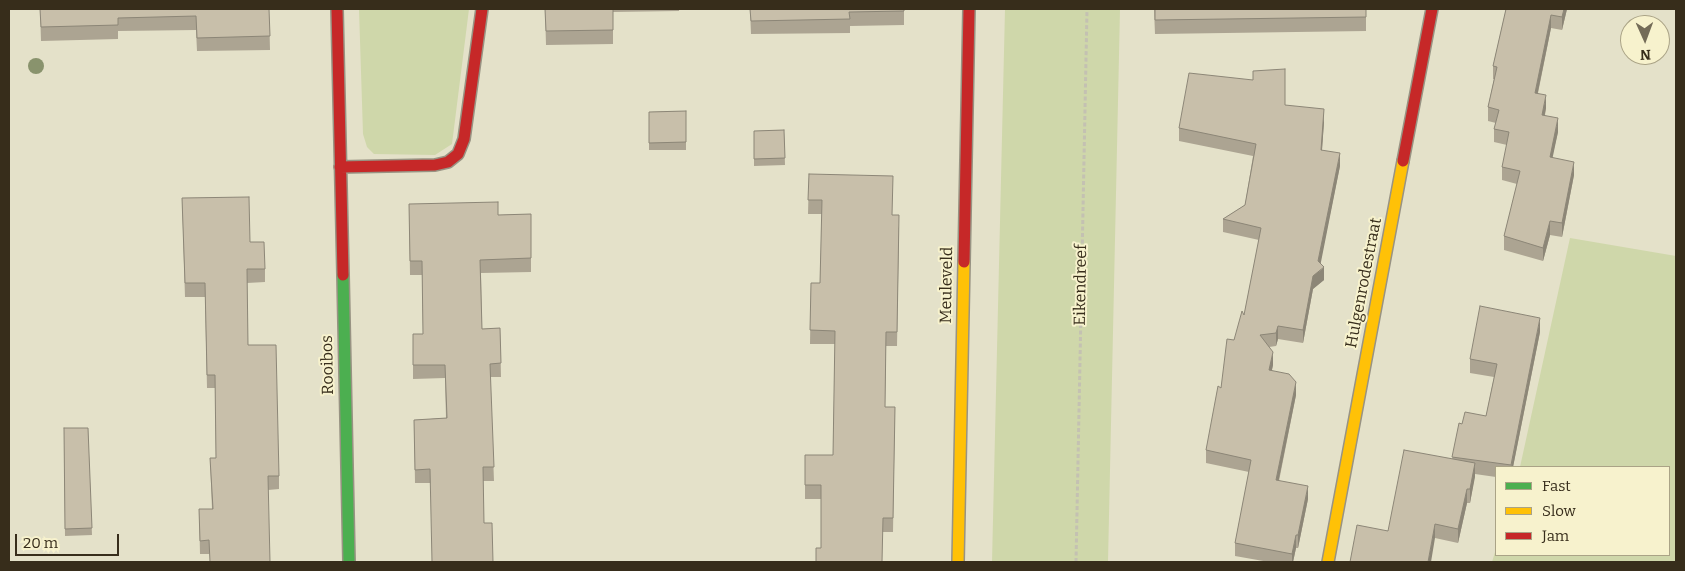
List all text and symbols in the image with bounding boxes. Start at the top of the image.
north arrow [1620,15,1670,65]
text: N [1640,46,1651,63]
street label: Hulgenrodestraat [1342,216,1386,350]
street label: Eikendreef [1071,244,1091,326]
street label: Meuleveld [937,246,957,324]
street label: Rooibos [318,335,338,395]
legend [1495,466,1670,556]
text: Fast [1542,477,1571,495]
text: Slow [1542,502,1576,520]
scale bar [18,524,121,556]
text: Jam [1542,527,1569,545]
text: 20 m [23,534,58,552]

